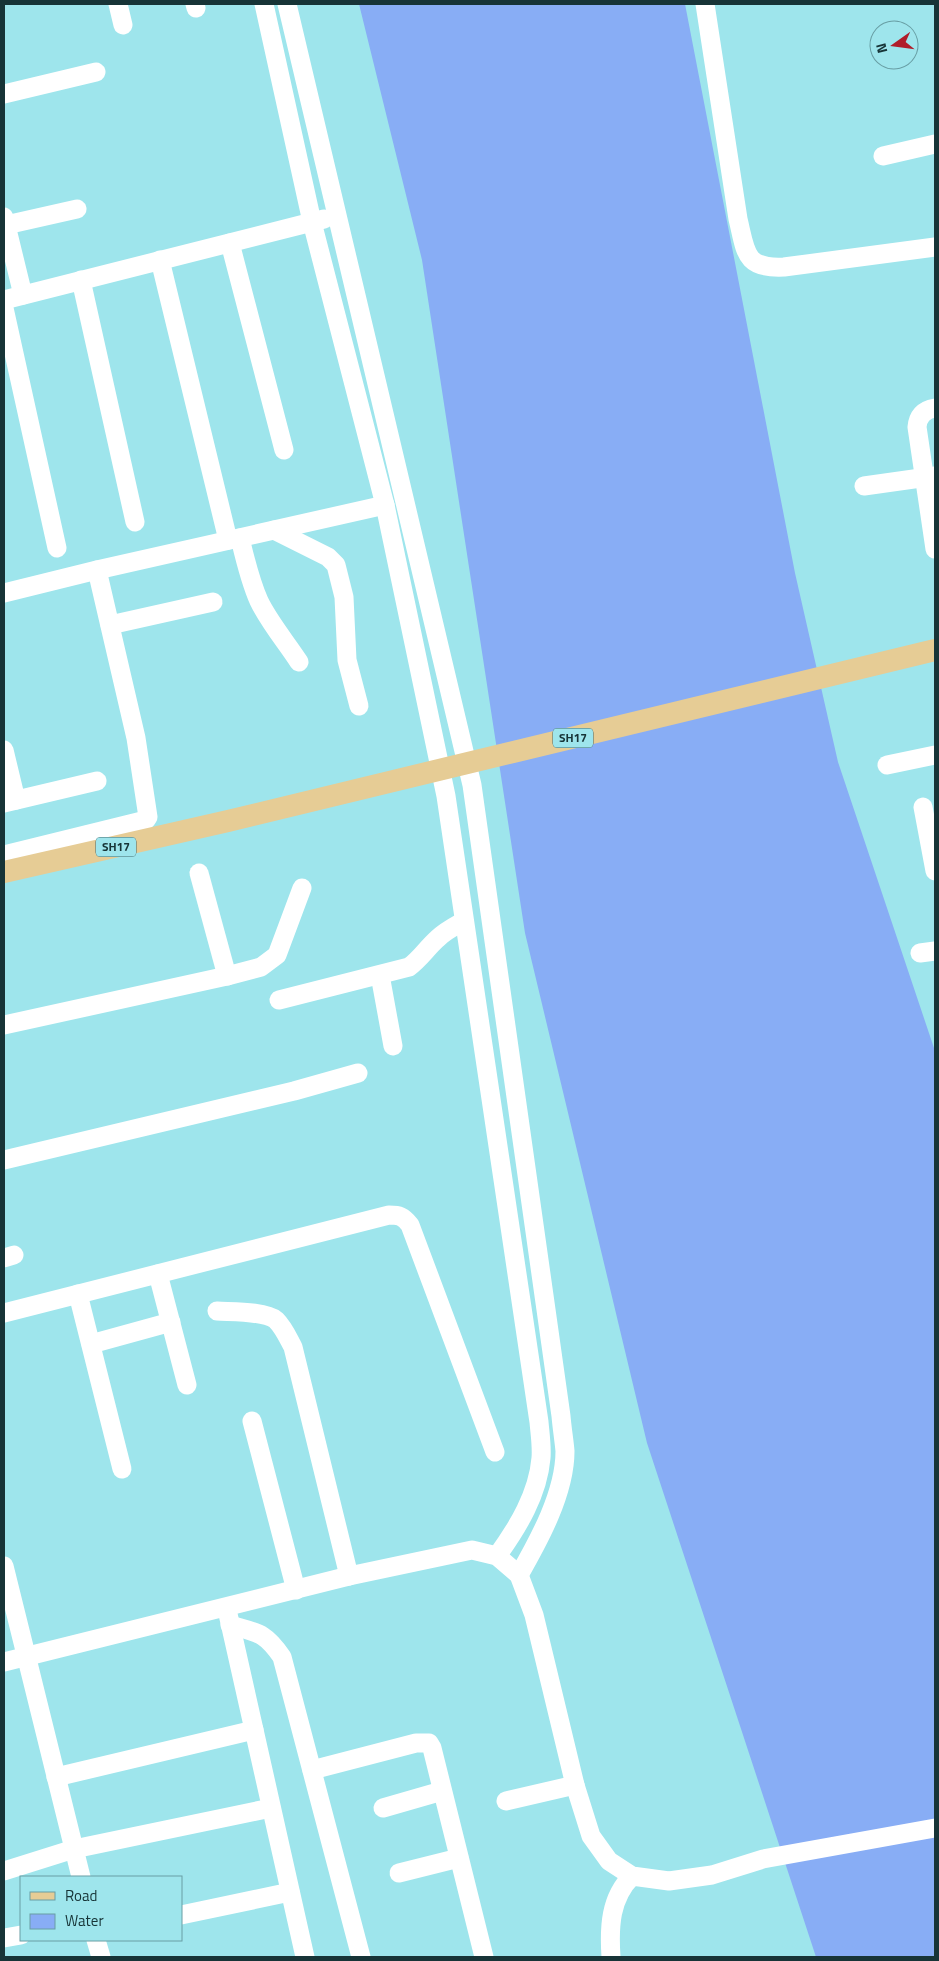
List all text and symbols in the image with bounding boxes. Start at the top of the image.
north arrow [869,20,919,70]
text: N [870,41,892,56]
road number: SH17 [553,728,593,748]
road number: SH17 [96,838,136,856]
legend [20,1876,182,1941]
text: Road [65,1884,97,1907]
text: Water [65,1909,104,1932]

